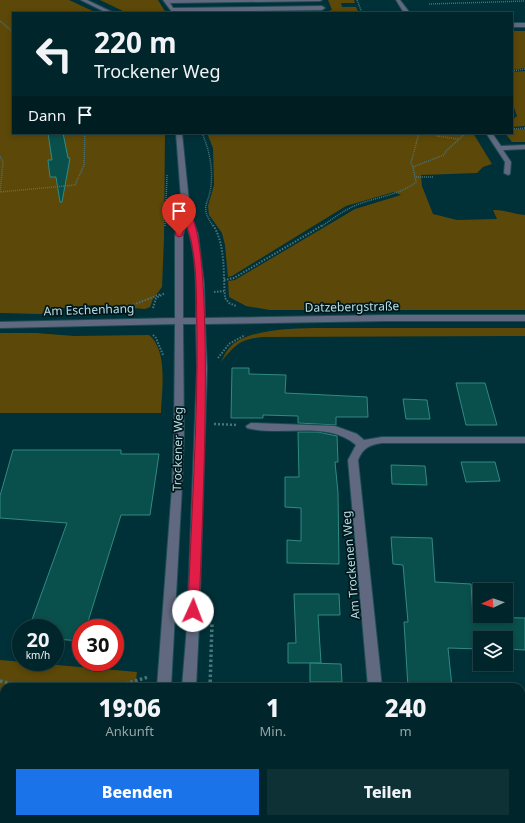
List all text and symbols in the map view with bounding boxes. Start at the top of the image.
text: 220 m [94,23,177,61]
icon: left [28,28,80,80]
text: Trockener Weg [94,59,220,83]
icon: arrive [74,104,96,126]
text: Dann [28,105,66,125]
pin [162,194,196,235]
icon: arrive [168,200,190,222]
street label: Datzebergstraße [305,297,400,316]
street label: Am Eschenhang [43,299,135,320]
street label: Trockener Weg [168,407,187,491]
street label: Am Trockenen Weg [337,510,364,620]
north arrow [473,583,513,623]
map controls [473,583,513,671]
position arrow [172,590,214,632]
speed limit sign: 30 [72,619,124,671]
text: 20 [27,626,49,653]
button: layers [473,631,513,671]
text: km/h [26,648,50,662]
text: 19:06 [99,691,161,724]
text: 1 [266,691,280,724]
text: 240 [385,691,426,724]
text: Ankunft [105,722,154,740]
text: Min. [260,722,286,740]
text: m [400,722,412,740]
button: Beenden [16,769,259,815]
button: Teilen [267,769,509,815]

